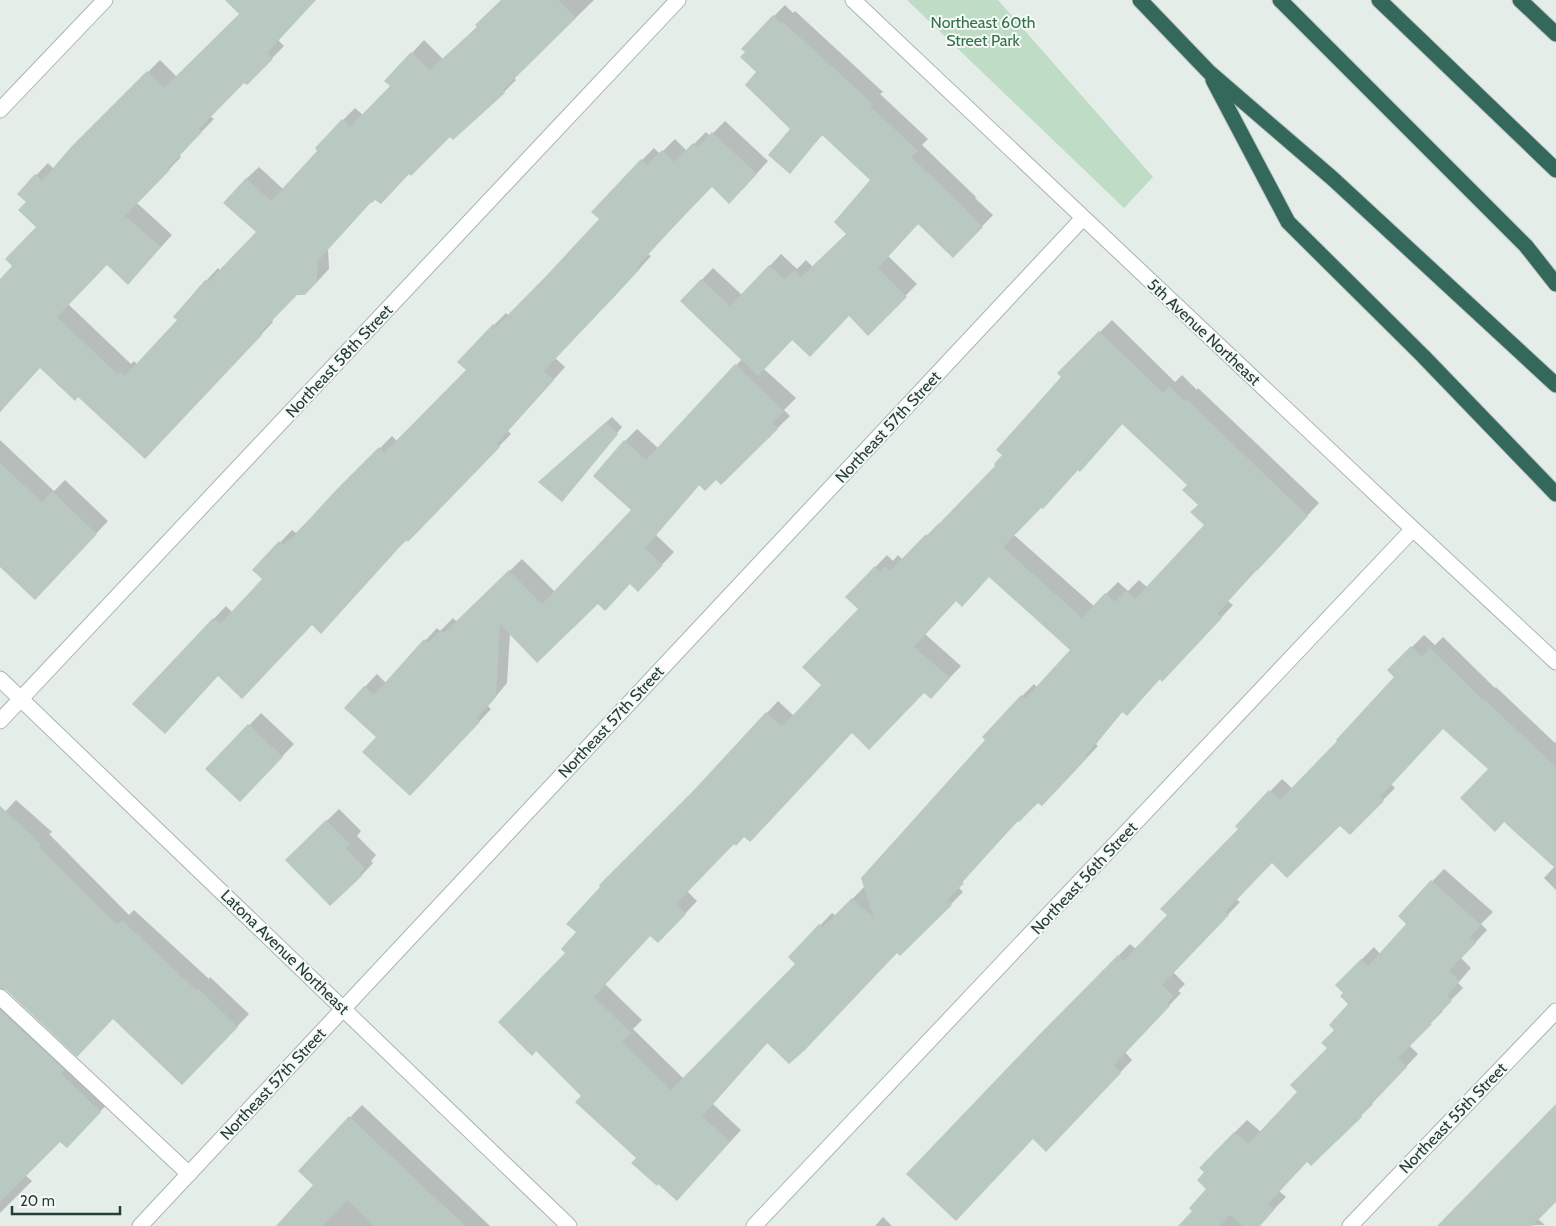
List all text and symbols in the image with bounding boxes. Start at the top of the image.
park label: Northeast 60th Street Park [931,13,1035,50]
street label: 5th Avenue Northeast [1144,275,1265,390]
street label: Northeast 58th Street [282,300,397,421]
street label: Northeast 57th Street [831,367,945,487]
street label: Northeast 57th Street [554,662,668,782]
street label: Northeast 56th Street [1027,817,1141,938]
street label: Latona Avenue Northeast [217,886,354,1019]
street label: Northeast 57th Street [216,1024,330,1144]
street label: Northeast 55th Street [1395,1058,1511,1177]
scale bar [12,1184,120,1216]
text: 20 m [20,1192,55,1210]

